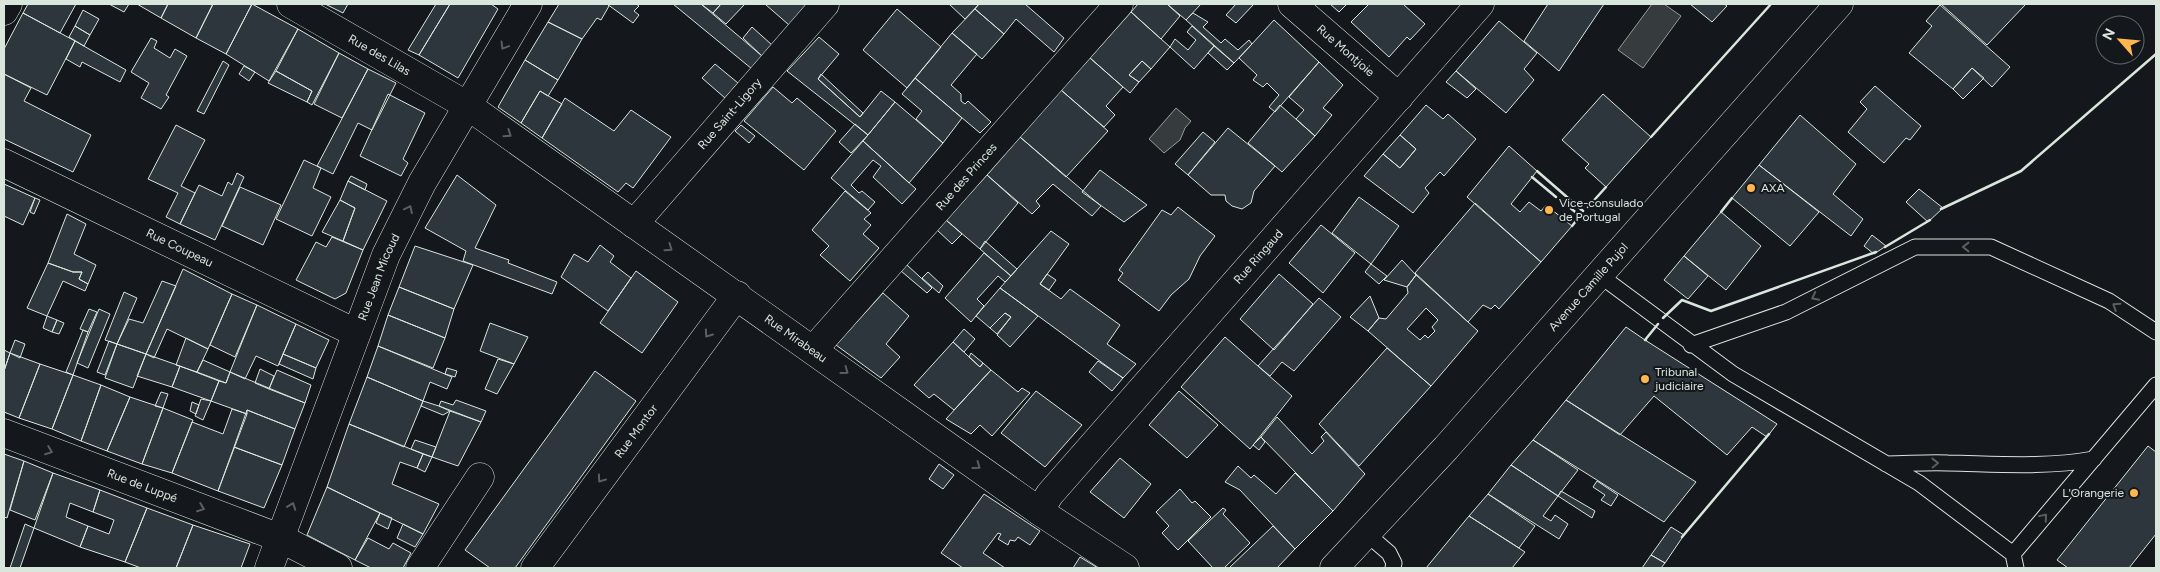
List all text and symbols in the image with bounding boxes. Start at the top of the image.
north arrow [2095,15,2145,65]
street label: Rue Montjoie [1314,22,1378,80]
text: N [2099,26,2119,43]
street label: Rue des Lilas [346,32,413,79]
one-way arrow [500,40,510,49]
street label: Rue Saint-Ligory [695,75,765,152]
one-way arrow [502,128,512,137]
street label: Rue des Princes [933,140,1000,213]
place label: AXA [1761,181,1785,195]
marker: AXA [1745,182,1757,194]
place label: Vice-consulado de Portugal [1559,196,1643,224]
marker: Vice-consulado de Portugal [1543,204,1555,216]
one-way arrow [403,205,413,214]
street label: Rue Coupeau [144,226,215,270]
street label: Rue Ringaud [1231,227,1286,287]
street label: Rue Jean Micoud [355,231,403,322]
street label: Avenue Camille Pujol [1546,240,1631,334]
one-way arrow [663,242,673,251]
one-way arrow [1962,242,1970,252]
one-way arrow [1812,291,1821,301]
one-way arrow [2112,302,2121,312]
street label: Rue Mirabeau [762,311,830,365]
one-way arrow [705,328,713,337]
place label: Tribunal judiciaire [1654,365,1704,393]
one-way arrow [839,366,848,374]
marker: Tribunal judiciaire [1639,373,1651,385]
street label: Rue Montor [612,402,661,461]
one-way arrow [45,445,53,455]
one-way arrow [1932,458,1939,468]
one-way arrow [971,460,981,469]
street label: Rue de Luppé [105,466,180,505]
one-way arrow [598,473,606,482]
place label: L'Orangerie [2062,486,2124,500]
marker: L'Orangerie [2128,487,2140,499]
one-way arrow [197,502,205,512]
one-way arrow [286,502,296,511]
one-way arrow [2039,514,2047,523]

